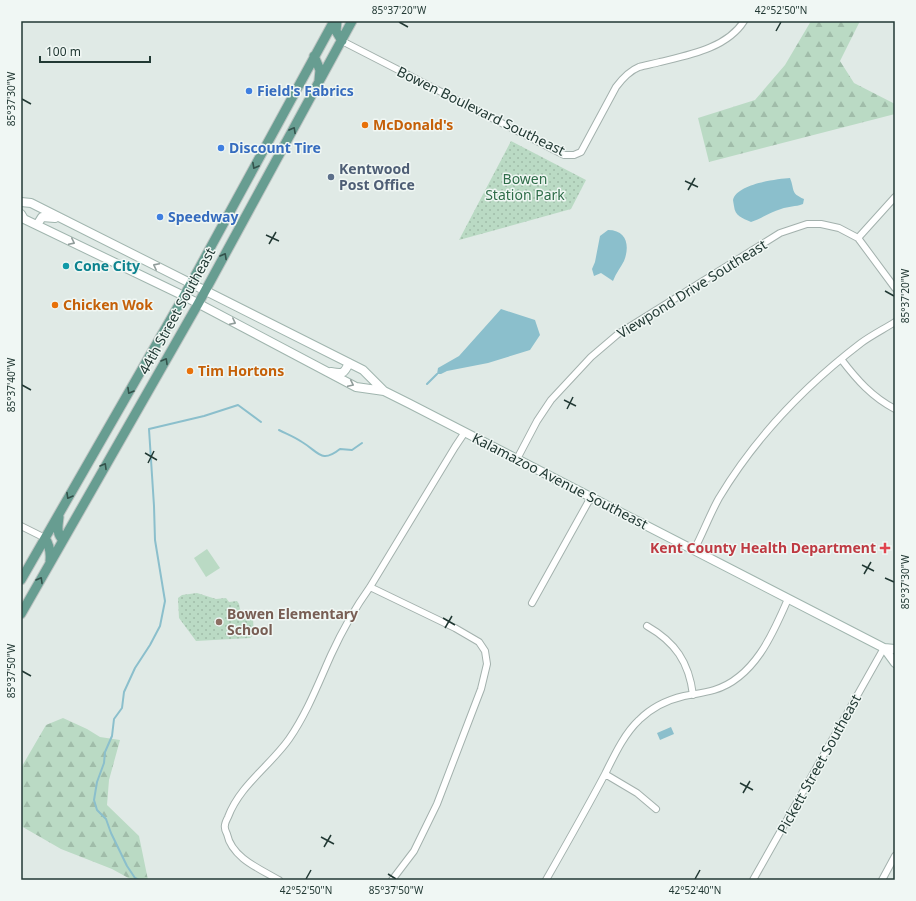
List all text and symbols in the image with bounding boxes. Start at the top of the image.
text: 85°37'20"W [372,3,427,17]
text: 42°52'50"N [755,3,807,17]
scale bar [40,38,150,64]
text: 100 m [46,43,81,60]
street label: Bowen Boulevard Southeast [394,62,568,160]
text: 85°37'30"W [4,71,18,126]
place label: Field's Fabrics [257,81,354,100]
marker: Field's Fabrics [244,86,254,96]
place label: McDonald's [373,115,453,134]
marker: McDonald's [360,120,370,130]
one-way arrow [288,127,295,134]
place label: Discount Tire [229,138,321,157]
marker: Discount Tire [216,143,226,153]
place label: Kentwood Post Office [339,159,415,194]
one-way arrow [252,162,260,169]
park label: Bowen Station Park [485,169,565,204]
marker: Kentwood Post Office [326,172,336,182]
place label: Speedway [168,207,239,226]
marker: Speedway [155,212,165,222]
street label: Viewpond Drive Southeast [613,235,770,342]
one-way arrow [68,237,75,245]
street label: 44th Street Southeast [134,244,219,378]
one-way arrow [219,253,226,261]
place label: Cone City [74,256,140,275]
marker: Cone City [61,261,71,271]
one-way arrow [153,263,160,271]
text: 85°37'20"W [898,268,912,323]
place label: Chicken Wok [63,295,153,314]
marker: Chicken Wok [50,300,60,310]
one-way arrow [228,317,236,325]
text: 85°37'40"W [4,357,18,412]
one-way arrow [160,358,167,366]
place label: Tim Hortons [198,361,284,380]
marker: Tim Hortons [185,366,195,376]
one-way arrow [347,379,354,387]
one-way arrow [127,387,134,394]
street label: Kalamazoo Avenue Southeast [469,428,651,533]
one-way arrow [100,463,107,471]
one-way arrow [67,492,74,499]
place label: Kent County Health Department [650,538,876,557]
marker: Kent County Health Department [879,542,891,554]
text: 85°37'30"W [898,554,912,609]
one-way arrow [36,576,43,584]
place label: Bowen Elementary School [227,604,358,639]
marker: Bowen Elementary School [214,617,224,627]
text: 85°37'50"W [4,643,18,698]
street label: Pickett Street Southeast [772,691,865,837]
text: 42°52'50"N [280,883,332,897]
text: 85°37'50"W [369,883,424,897]
text: 42°52'40"N [669,883,721,897]

